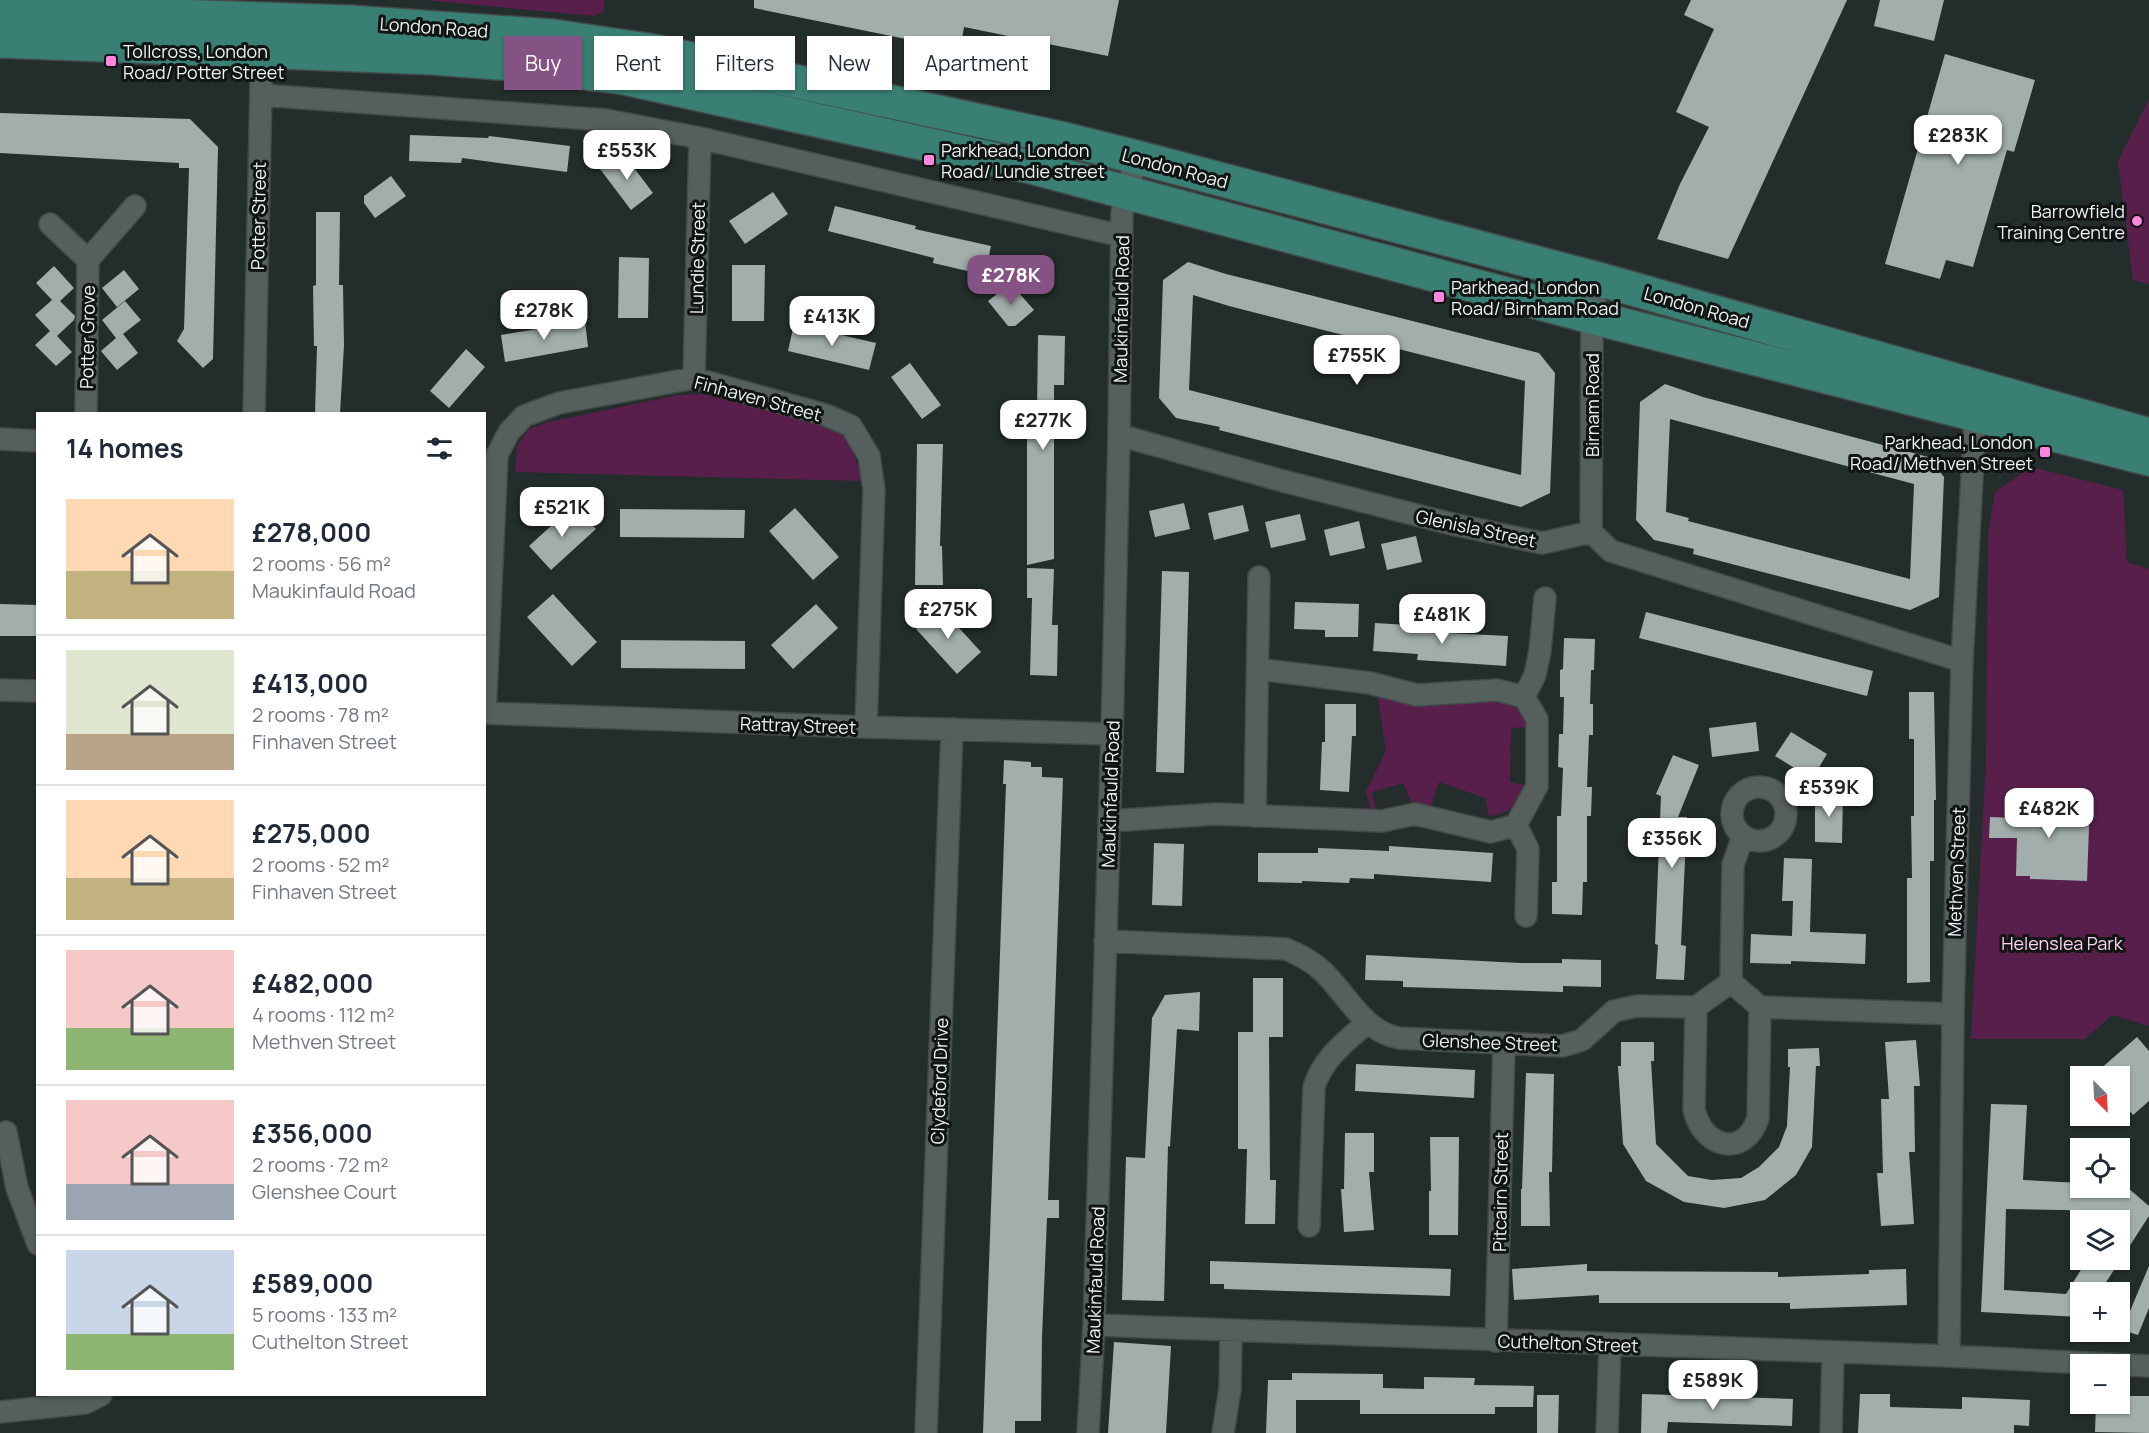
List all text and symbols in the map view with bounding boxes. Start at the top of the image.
street label: London Road [379,11,489,43]
chip: Buy [504,36,582,90]
chip: Rent [594,36,683,90]
chip: Filters [695,36,795,90]
chip: New [807,36,892,90]
chip: Apartment [904,36,1050,90]
place label: Tollcross, London Road/ Potter Street [123,39,285,84]
marker: Tollcross, London Road/ Potter Street [104,54,118,68]
pin: £283K [1916,115,2000,166]
text: £283K [1928,121,1988,148]
pin: £553K [585,130,669,181]
text: £553K [597,136,657,163]
place label: Parkhead, London Road/ Lundie street [941,138,1105,183]
street label: London Road [1119,142,1231,194]
marker: Parkhead, London Road/ Lundie street [922,153,936,167]
street label: Potter Street [245,162,271,270]
place label: Barrowfield Training Centre [1997,199,2125,244]
street label: Lundie Street [684,202,710,314]
marker: Barrowfield Training Centre [2130,214,2144,228]
street label: Maukinfauld Road [1108,235,1134,383]
pin: £278K [969,255,1053,306]
text: £278K [981,261,1041,288]
place label: Parkhead, London Road/ Birnham Road [1451,275,1619,320]
street label: London Road [1641,280,1753,334]
street label: Potter Grove [74,285,100,389]
pin: £278K [502,290,586,341]
marker: Parkhead, London Road/ Birnham Road [1432,290,1446,304]
text: £278K [514,296,574,323]
pin: £413K [790,296,874,347]
text: £413K [804,302,860,329]
pin: £755K [1315,335,1399,386]
text: £755K [1328,341,1386,368]
street label: Birnam Road [1580,353,1604,457]
street label: Finhaven Street [692,370,824,426]
pin: £277K [1001,400,1085,451]
text: £277K [1014,406,1072,433]
text: 14 homes [66,430,184,466]
place label: Parkhead, London Road/ Methven Street [1850,430,2033,475]
icon: filters [423,432,456,465]
marker: Parkhead, London Road/ Methven Street [2038,445,2052,459]
pin: £521K [520,487,604,538]
text: £521K [534,493,590,520]
street label: Glenisla Street [1414,504,1538,552]
text: £278,000 [252,514,371,550]
icon: home [114,523,186,595]
text: 2 rooms · 56 m² [252,550,391,577]
text: Maukinfauld Road [252,577,416,604]
pin: £275K [906,589,990,640]
pin: £481K [1400,594,1484,645]
text: £275K [919,595,977,622]
text: £481K [1413,600,1471,627]
text: £413,000 [252,665,368,701]
icon: home [114,674,186,746]
text: 2 rooms · 78 m² [252,701,389,728]
street label: Rattray Street [739,711,857,739]
street label: Maukinfauld Road [1095,720,1125,868]
text: Finhaven Street [252,728,397,755]
pin: £539K [1787,767,1871,818]
text: £539K [1799,773,1859,800]
pin: £482K [2007,788,2091,839]
text: £482K [2019,794,2079,821]
street label: Methven Street [1942,807,1970,937]
text: £275,000 [252,815,371,851]
pin: £356K [1630,818,1714,869]
icon: home [114,824,186,896]
text: £356K [1642,824,1702,851]
text: 2 rooms · 52 m² [252,851,389,878]
text: Finhaven Street [252,878,397,905]
park label: Helenslea Park [2001,931,2124,955]
text: £482,000 [252,965,373,1001]
icon: home [114,974,186,1046]
text: 4 rooms · 112 m² [252,1001,394,1028]
street label: Clydeford Drive [925,1017,953,1145]
text: Methven Street [252,1028,396,1055]
street label: Glenshee Street [1422,1028,1558,1056]
north arrow [2070,1066,2130,1126]
map controls [2070,1066,2130,1414]
text: £356,000 [252,1115,373,1151]
icon: home [114,1124,186,1196]
street label: Pitcairn Street [1487,1132,1513,1252]
button: locate [2070,1138,2130,1198]
text: 2 rooms · 72 m² [252,1151,388,1178]
text: Glenshee Court [252,1178,397,1205]
street label: Maukinfauld Road [1080,1206,1110,1354]
button: layers [2070,1210,2130,1270]
text: £589,000 [252,1265,373,1301]
icon: home [114,1274,186,1346]
button: + [2070,1282,2130,1342]
text: 5 rooms · 133 m² [252,1301,397,1328]
text: Cuthelton Street [252,1328,409,1355]
street label: Cuthelton Street [1497,1329,1639,1357]
button: − [2070,1354,2130,1414]
pin: £589K [1671,1360,1755,1411]
text: £589K [1683,1366,1743,1393]

